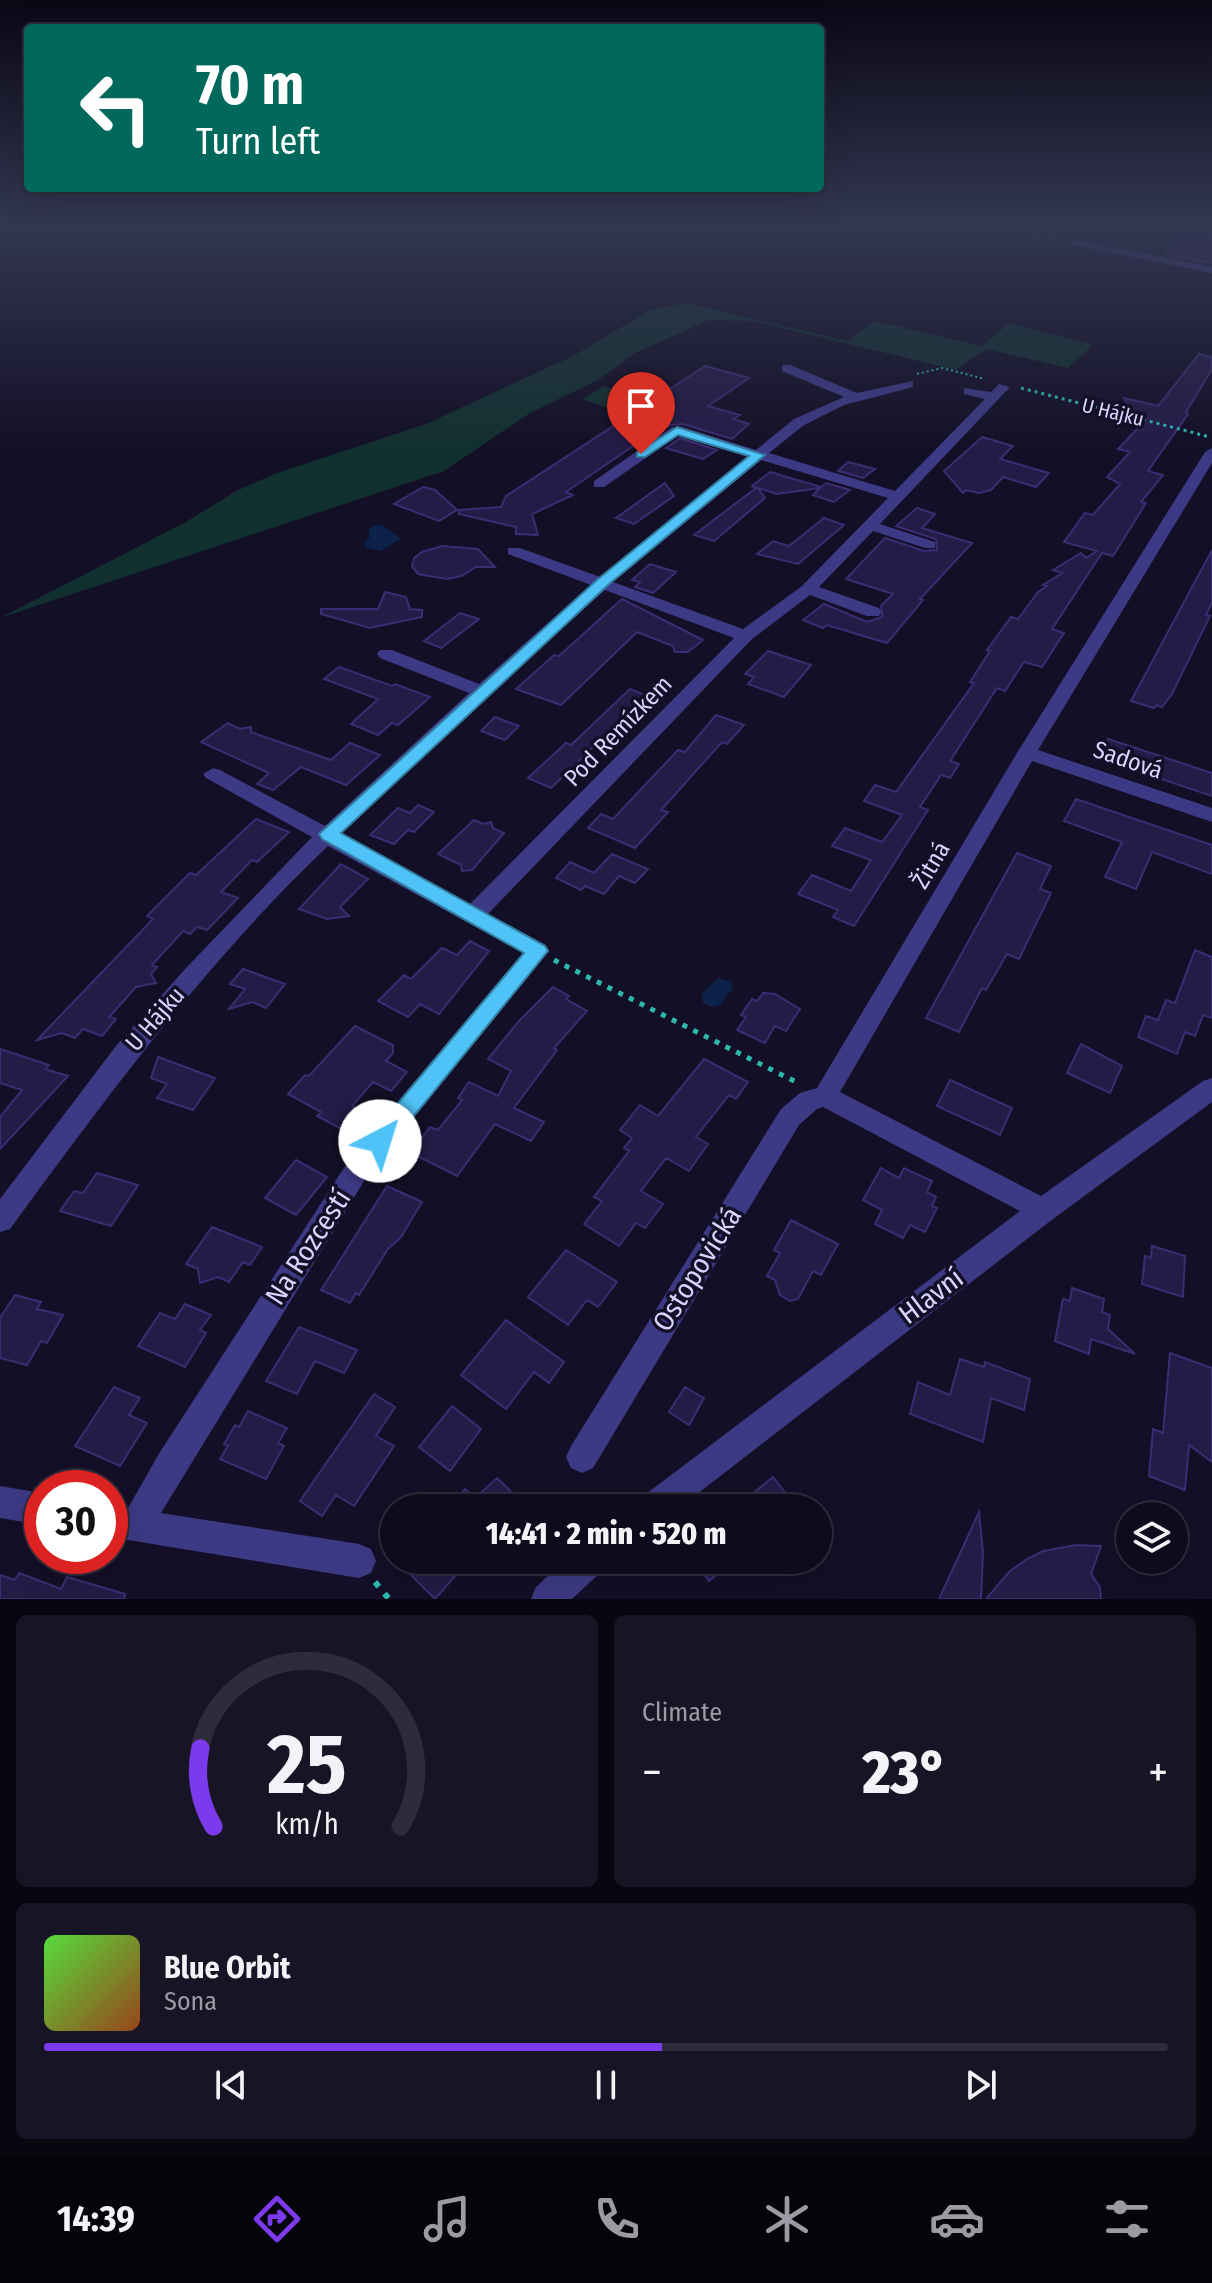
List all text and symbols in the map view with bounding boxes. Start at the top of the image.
text: 70 m [196,52,304,119]
icon: left [64,56,168,160]
text: Turn left [196,120,320,164]
pin [607,372,675,454]
icon: arrive [619,384,663,428]
street label: U Hájku [1080,393,1146,431]
street label: Pod Remízkem [558,670,678,792]
street label: Sadová [1090,735,1166,785]
street label: Žitná [906,837,956,893]
street label: U Hájku [120,981,190,1057]
position arrow [338,1099,422,1183]
street label: Na Rozcestí [258,1183,358,1311]
street label: Ostopovická [646,1201,748,1337]
street label: Hlavní [892,1261,970,1331]
speed limit sign: 30 [24,1470,128,1574]
map controls [1116,1502,1188,1574]
button: layers [1116,1502,1188,1574]
text: 14:41 · 2 min · 520 m [486,1516,726,1552]
text: Climate [642,1697,722,1728]
text: 25 [266,1715,347,1815]
text: 23° [862,1737,947,1809]
text: − [642,1746,662,1799]
text: + [1148,1746,1168,1799]
text: km/h [275,1807,339,1842]
text: Blue Orbit [164,1950,290,1986]
text: Sona [164,1986,217,2017]
icon: previous [209,2063,253,2107]
icon: pause [584,2063,628,2107]
icon: next [959,2063,1003,2107]
icon: directions [249,2191,305,2247]
icon: music [419,2191,475,2247]
icon: phone [589,2191,645,2247]
icon: climate [759,2191,815,2247]
icon: car [929,2191,985,2247]
icon: filters [1099,2191,1155,2247]
text: 14:39 [57,2197,135,2241]

